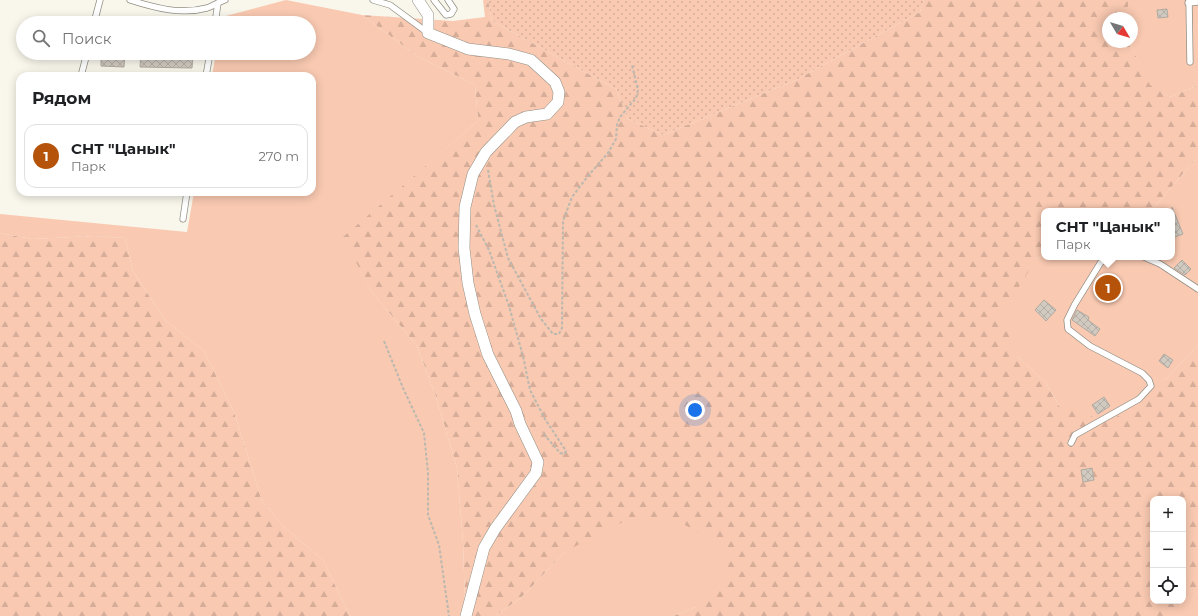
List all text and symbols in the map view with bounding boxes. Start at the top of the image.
north arrow [1102,12,1138,48]
search box [16,16,316,60]
icon: search [30,27,52,49]
text: Поиск [62,29,111,48]
text: Рядом [32,88,91,108]
text: СНТ "Цанык" [71,139,176,158]
text: 1 [43,148,49,164]
text: 270 m [258,148,299,164]
text: Парк [71,158,106,174]
popup [1041,208,1175,260]
text: СНТ "Цанык" [1056,217,1160,236]
text: Парк [1056,236,1090,252]
pin: 1 [1095,273,1121,303]
your location [685,400,705,420]
map controls [1150,496,1186,604]
button: + [1150,496,1186,532]
button: − [1150,532,1186,568]
button: locate [1150,568,1186,604]

